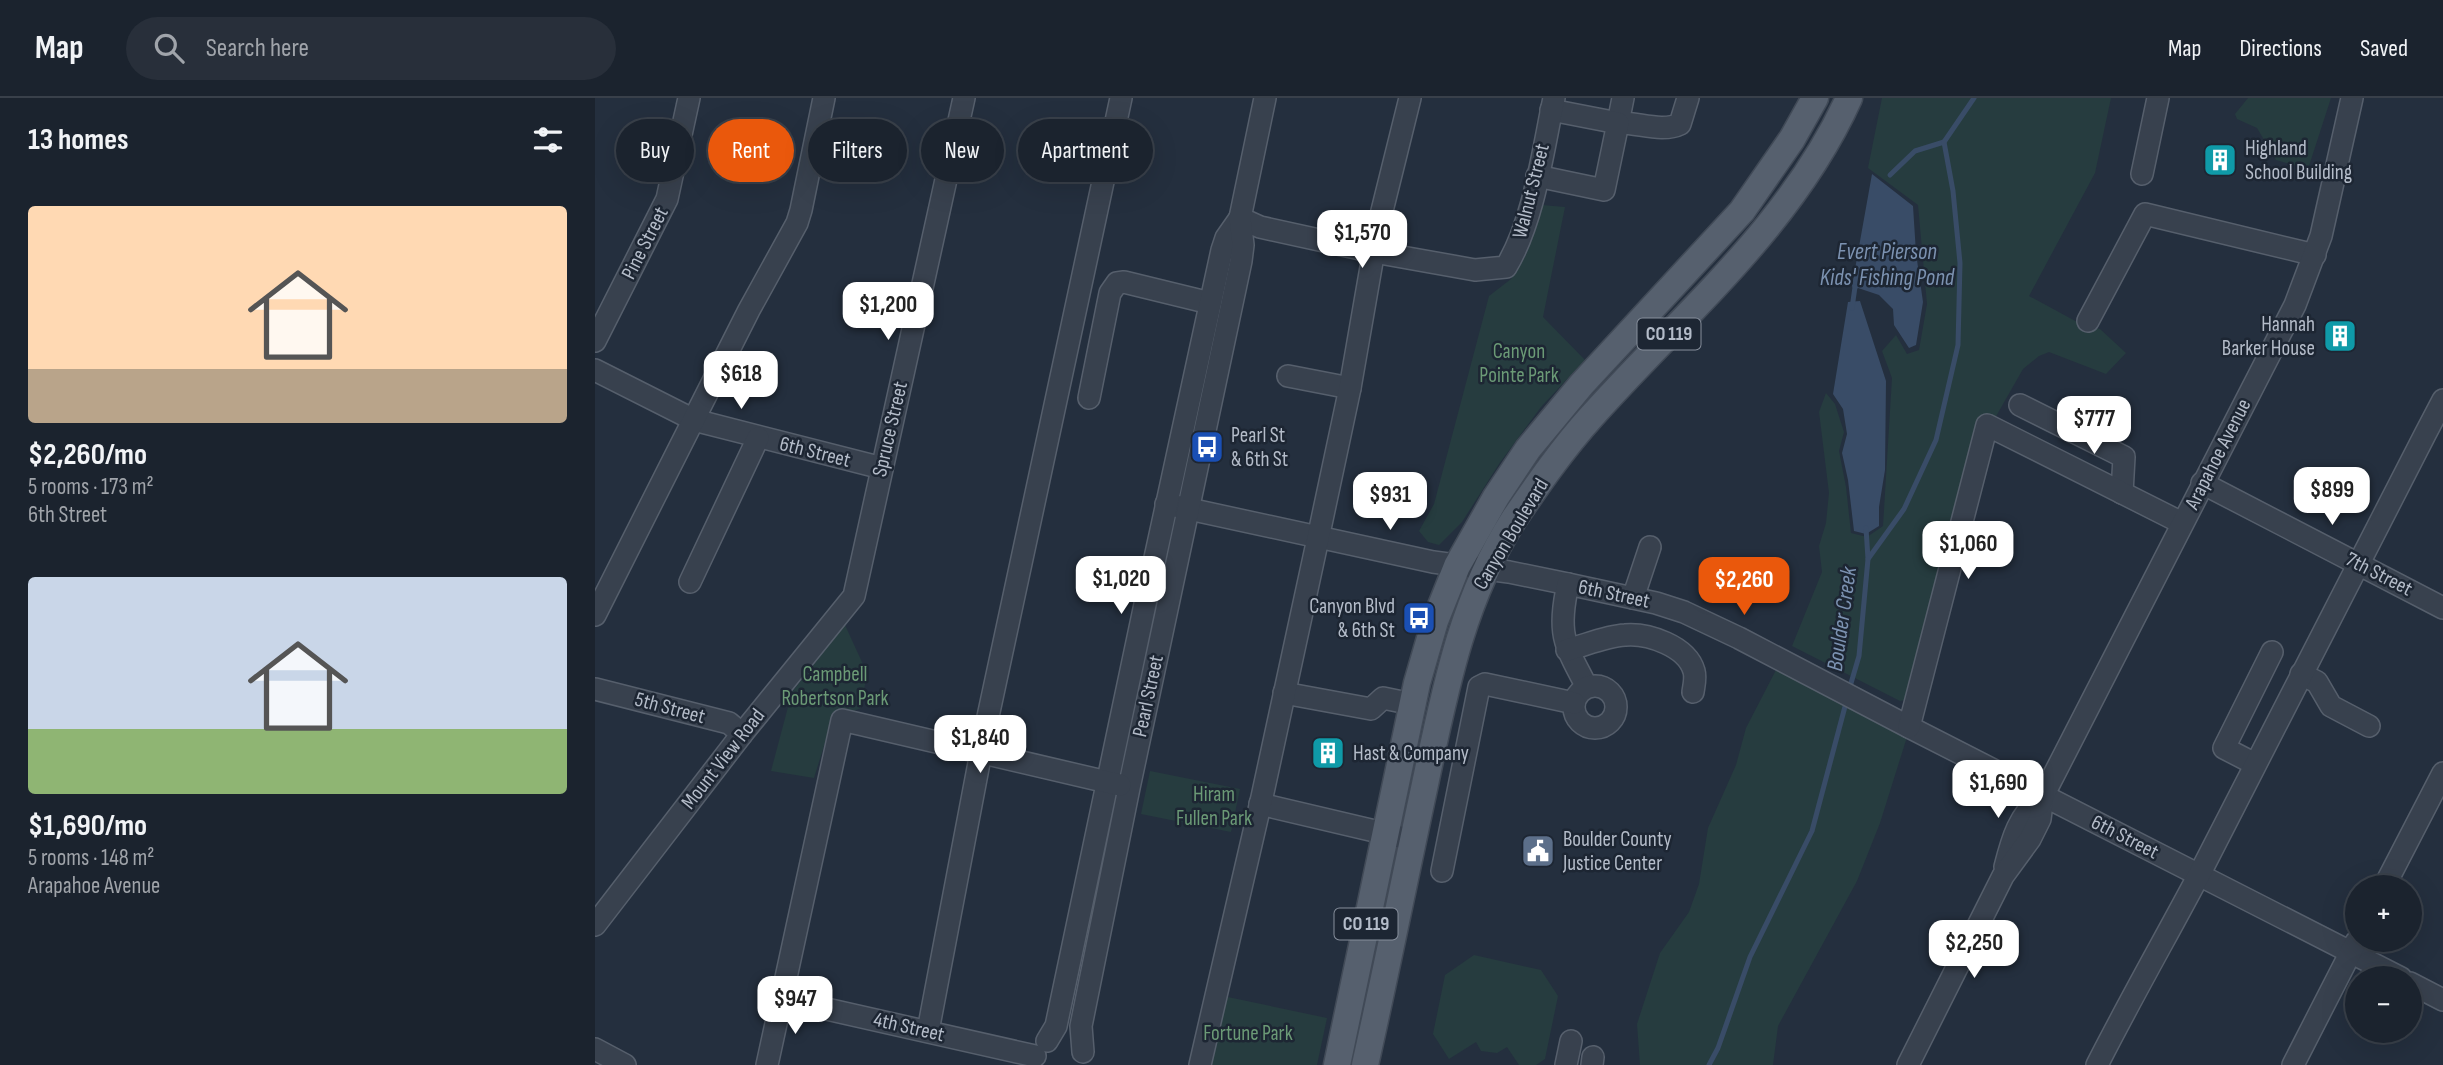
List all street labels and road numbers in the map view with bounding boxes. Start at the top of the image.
street label: Walnut Street [1507,141,1555,241]
street label: Pine Street [616,203,674,283]
road number: CO 119 [1637,318,1701,350]
street label: Spruce Street [867,379,913,479]
street label: Arapahoe Avenue [2179,395,2257,514]
street label: 6th Street [777,431,853,473]
street label: Canyon Boulevard [1468,474,1554,594]
street label: 7th Street [2341,547,2417,601]
street label: 6th Street [1576,574,1652,614]
street label: Pearl Street [1127,653,1169,739]
street label: 5th Street [632,687,708,729]
street label: Mount View Road [676,704,770,814]
street label: 6th Street [2087,809,2163,865]
road number: CO 119 [1335,908,1397,940]
street label: 4th Street [871,1007,947,1047]

